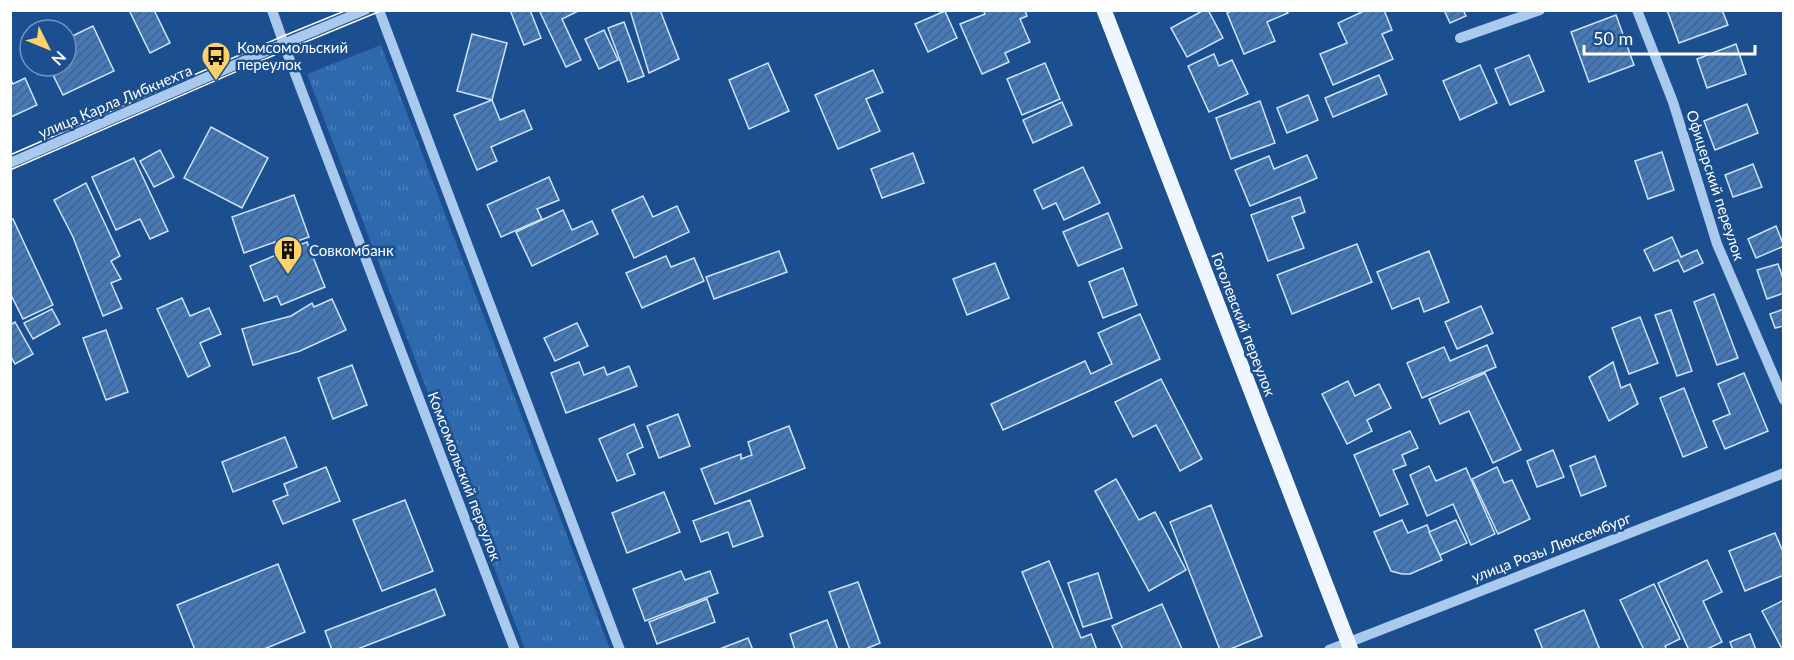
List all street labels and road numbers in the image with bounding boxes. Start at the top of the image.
street label: улица Карла Либкнехта [35,60,195,142]
street label: Офицерский переулок [1683,108,1749,263]
street label: Гоголевский переулок [1208,249,1280,399]
street label: Комсомольский переулок [424,389,506,563]
street label: улица Розы Люксембург [1469,508,1633,586]

